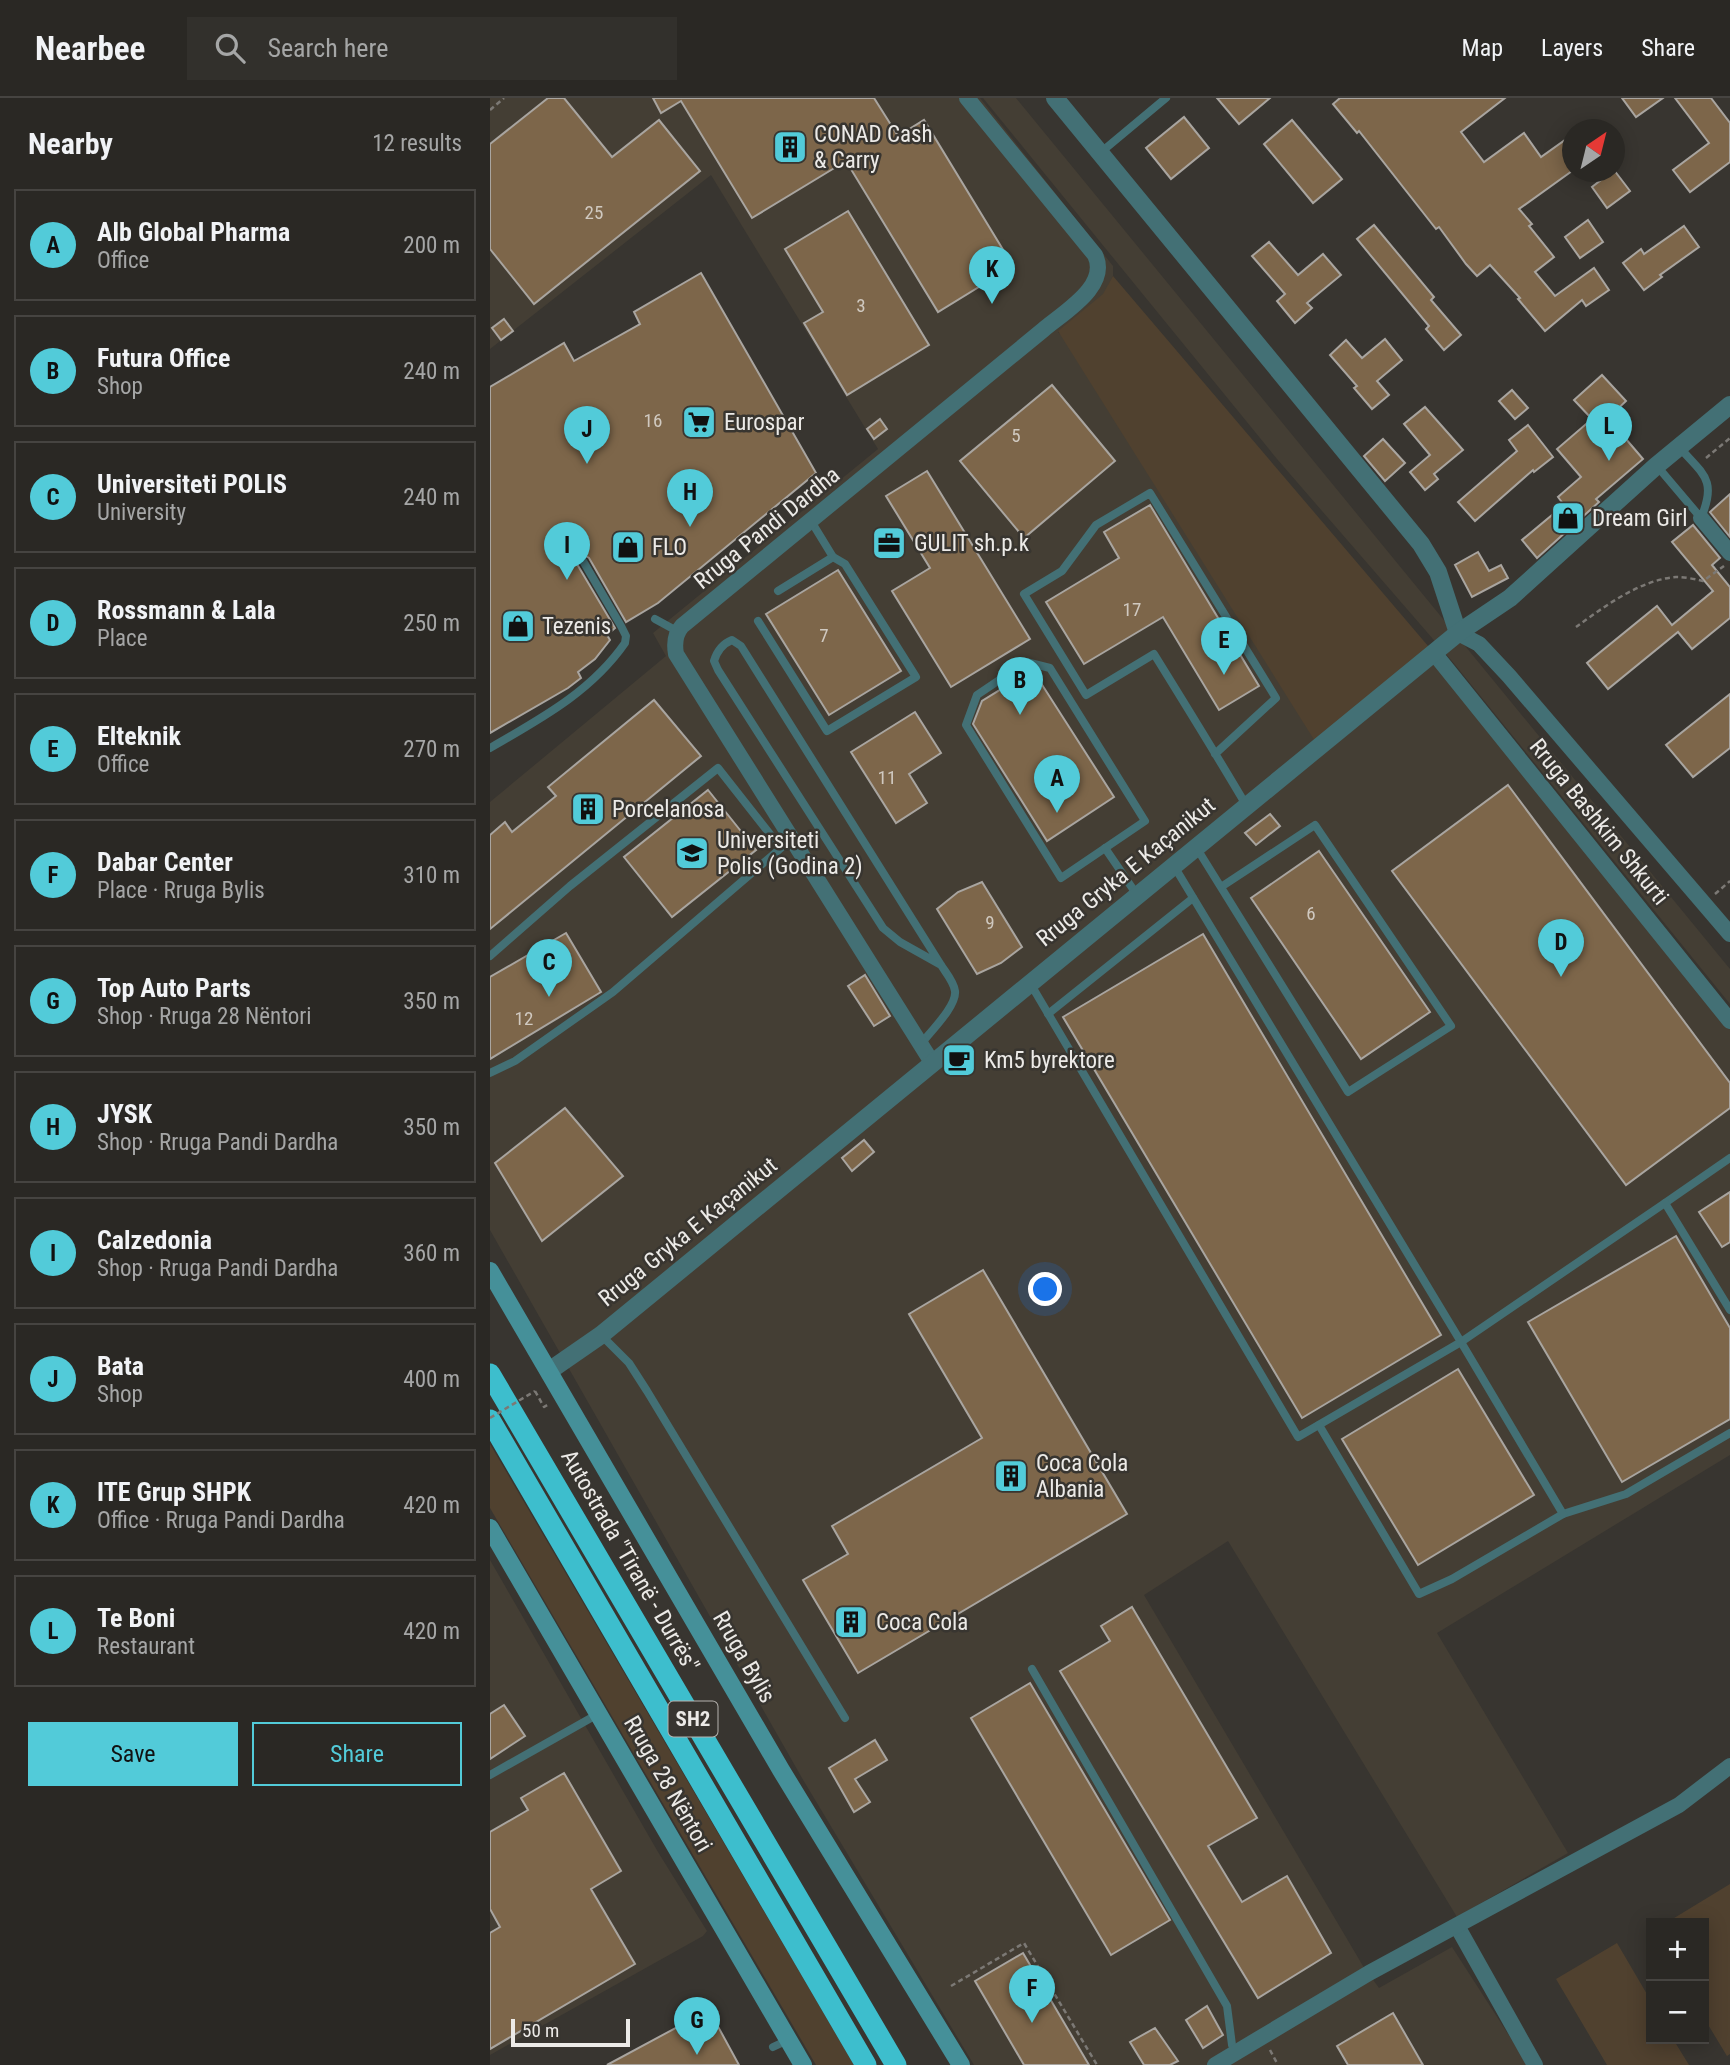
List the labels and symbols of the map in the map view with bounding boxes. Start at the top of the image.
north arrow [1562,119,1625,182]
place label: CONAD Cash & Carry [814,121,933,174]
building icon: CONAD Cash & Carry [771,128,809,166]
house number: 25 [585,201,603,224]
pin: K [969,246,1015,304]
house number: 3 [856,294,866,317]
supermarket icon: Eurospar [680,403,718,441]
pin: L [1586,403,1632,461]
pin: J [564,406,610,464]
house number: 16 [644,409,662,432]
place label: Eurospar [724,409,805,436]
house number: 5 [1011,424,1021,447]
street label: Rruga Pandi Dardha [689,461,845,595]
pin: H [667,469,713,527]
shop icon: Dream Girl [1549,499,1587,537]
place label: Dream Girl [1592,505,1687,532]
pin: I [544,522,590,580]
office icon: GULIT sh.p.k [870,524,908,562]
shop icon: FLO [609,528,647,566]
place label: GULIT sh.p.k [914,530,1030,557]
place label: FLO [652,534,687,561]
house number: 17 [1123,598,1141,621]
shop icon: Tezenis [499,607,537,645]
place label: Tezenis [542,613,611,640]
pin: E [1201,617,1247,675]
house number: 7 [819,624,829,647]
pin: B [997,657,1043,715]
street label: Rruga Bashkim Shkurti [1524,734,1674,910]
pin: A [1034,755,1080,813]
house number: 11 [878,766,896,789]
building icon: Porcelanosa [569,790,607,828]
street label: Rruga Gryka E Kaçanikut [1031,792,1221,952]
place label: Porcelanosa [612,796,725,823]
place label: Universiteti Polis (Godina 2) [717,827,863,880]
school or university icon: Universiteti Polis (Godina 2) [673,834,711,872]
house number: 6 [1306,902,1316,925]
house number: 9 [985,911,995,934]
pin: D [1538,919,1584,977]
pin: C [526,939,572,997]
house number: 12 [515,1007,533,1030]
cafe icon: Km5 byrektore [940,1041,978,1079]
place label: Km5 byrektore [984,1047,1115,1074]
street label: Rruga Gryka E Kaçanikut [593,1152,783,1312]
your location [1028,1272,1062,1306]
street label: Autostrada "Tiranë - Durrës" [555,1445,705,1677]
place label: Coca Cola Albania [1036,1450,1128,1503]
building icon: Coca Cola Albania [992,1457,1030,1495]
building icon: Coca Cola [832,1603,870,1641]
street label: Rruga Bylis [707,1606,781,1708]
place label: Coca Cola [876,1609,968,1636]
road number: SH2 [668,1702,718,1736]
street label: Rruga 28 Nëntori [618,1711,718,1857]
pin: F [1009,1965,1055,2023]
pin: G [674,1997,720,2055]
scale bar [511,2016,630,2048]

